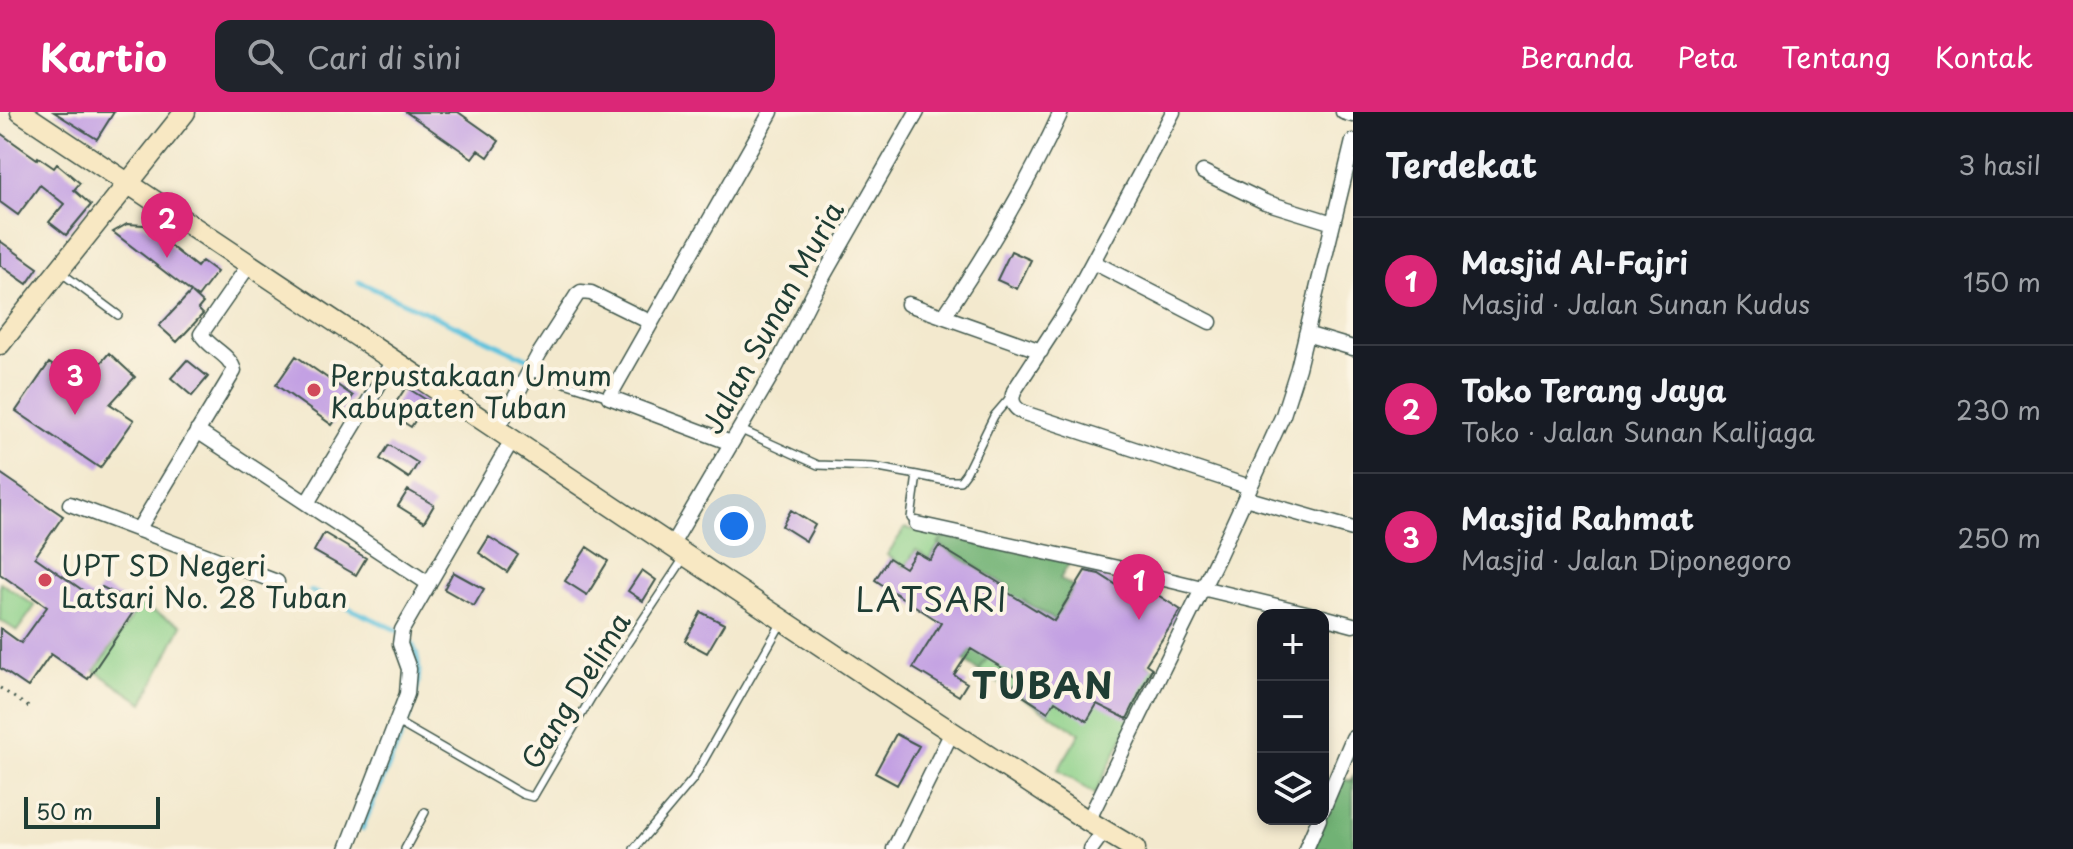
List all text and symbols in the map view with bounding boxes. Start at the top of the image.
search box [215,20,775,92]
text: Kartio [40,28,167,85]
icon: search [243,34,287,78]
text: Cari di sini [307,34,462,79]
text: Beranda [1520,35,1633,78]
text: Peta [1677,35,1737,78]
text: Tentang [1781,35,1891,78]
text: Kontak [1935,35,2033,78]
text: Terdekat [1385,138,1537,190]
text: 3 hasil [1958,145,2041,184]
pin: 2 [141,192,193,258]
street label: Jalan Sunan Muria [690,193,854,441]
text: Masjid Al-Fajri [1461,239,1688,284]
text: 1 [1405,262,1417,301]
text: 150 m [1963,262,2041,301]
text: Masjid · Jalan Sunan Kudus [1461,284,1810,323]
pin: 3 [49,349,101,415]
place label: Perpustakaan Umum Kabupaten Tuban [330,353,612,428]
text: Toko Terang Jaya [1461,367,1727,412]
marker: Perpustakaan Umum Kabupaten Tuban [305,381,323,399]
text: 2 [1402,390,1420,429]
text: 230 m [1956,390,2041,429]
text: Toko · Jalan Sunan Kalijaga [1461,412,1815,451]
text: Masjid Rahmat [1461,495,1694,540]
your location [714,506,754,546]
text: 3 [1402,518,1420,557]
text: 250 m [1957,518,2041,557]
text: Masjid · Jalan Diponegoro [1461,540,1792,579]
place label: UPT SD Negeri Latsari No. 28 Tuban [61,543,348,618]
pin: 1 [1113,554,1165,620]
marker: UPT SD Negeri Latsari No. 28 Tuban [36,571,54,589]
district label: LATSARI [855,575,1009,623]
street label: Gang Delima [510,603,641,777]
map controls [1257,609,1329,825]
button: + [1257,609,1329,681]
district label: TUBAN [972,657,1114,711]
button: − [1257,681,1329,753]
button: layers [1257,753,1329,825]
scale bar [24,793,160,829]
text: 50 m [36,794,93,827]

